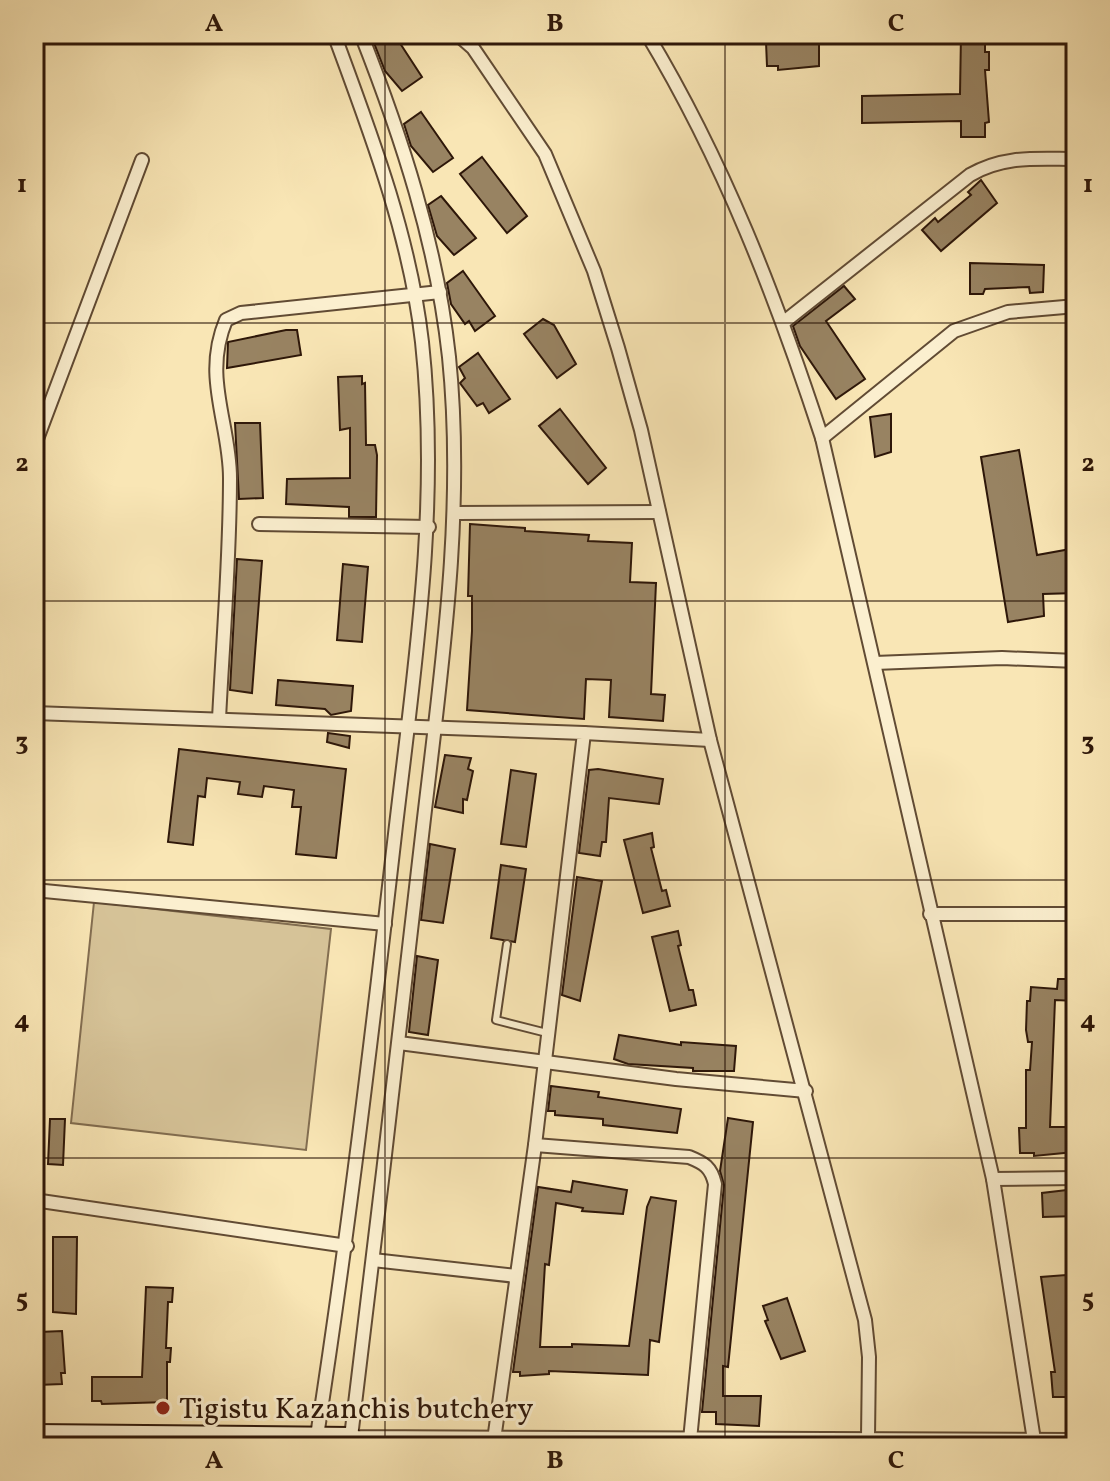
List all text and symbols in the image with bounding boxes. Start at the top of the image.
text: A [205,6,224,42]
text: B [546,6,564,42]
text: C [888,6,904,42]
text: 1 [17,167,27,203]
text: 1 [1083,167,1093,203]
text: 2 [15,446,29,482]
text: 2 [1081,446,1095,482]
text: 3 [15,725,29,761]
text: 3 [1081,725,1095,761]
text: 4 [14,1003,30,1039]
text: 4 [1080,1003,1096,1039]
text: 5 [16,1282,28,1318]
text: 5 [1082,1282,1094,1318]
place label: Tigistu Kazanchis butchery [179,1389,533,1431]
marker: Tigistu Kazanchis butchery [154,1399,172,1417]
text: A [205,1443,224,1479]
text: B [546,1443,564,1479]
text: C [888,1443,904,1479]

